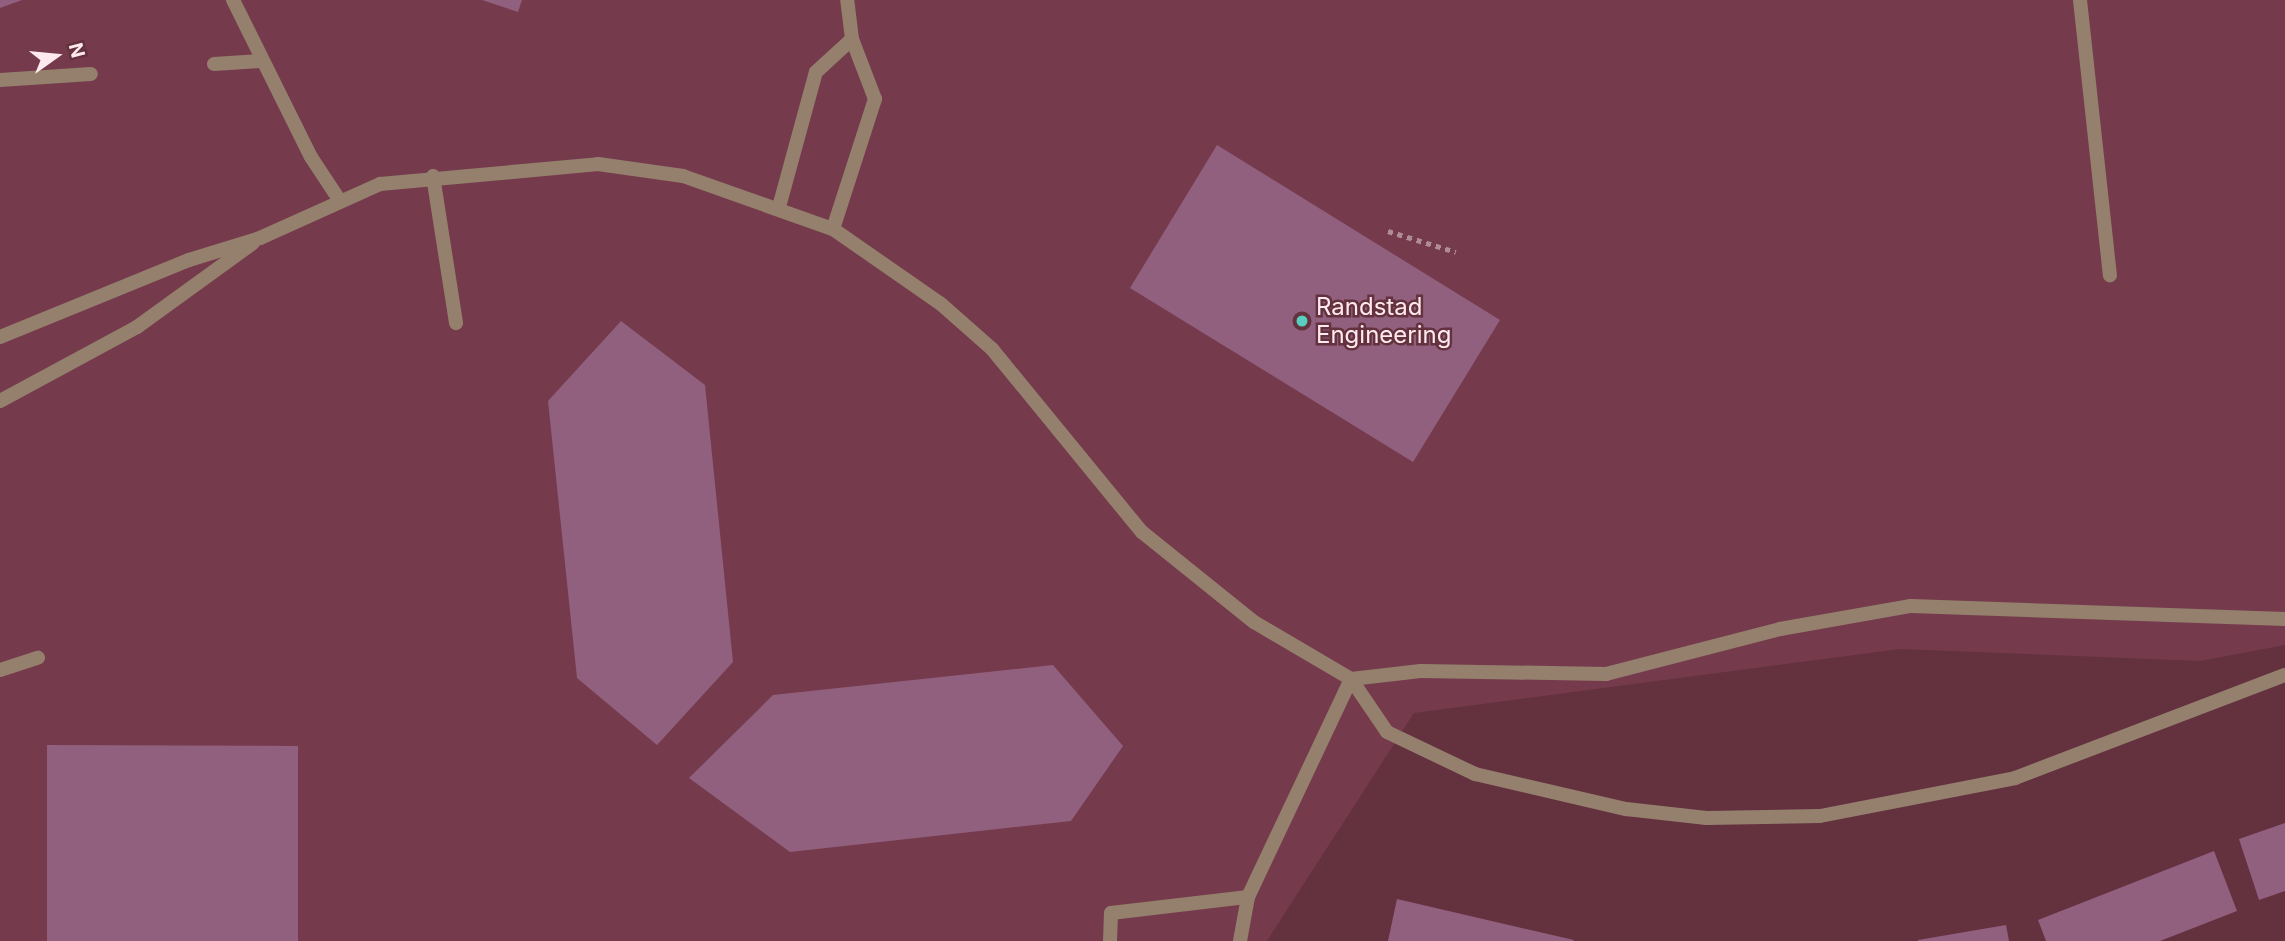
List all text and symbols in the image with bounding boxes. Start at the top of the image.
north arrow [21,21,91,91]
text: N [64,40,90,60]
place label: Randstad Engineering [1316,293,1451,349]
marker: Randstad Engineering [1294,313,1310,329]

